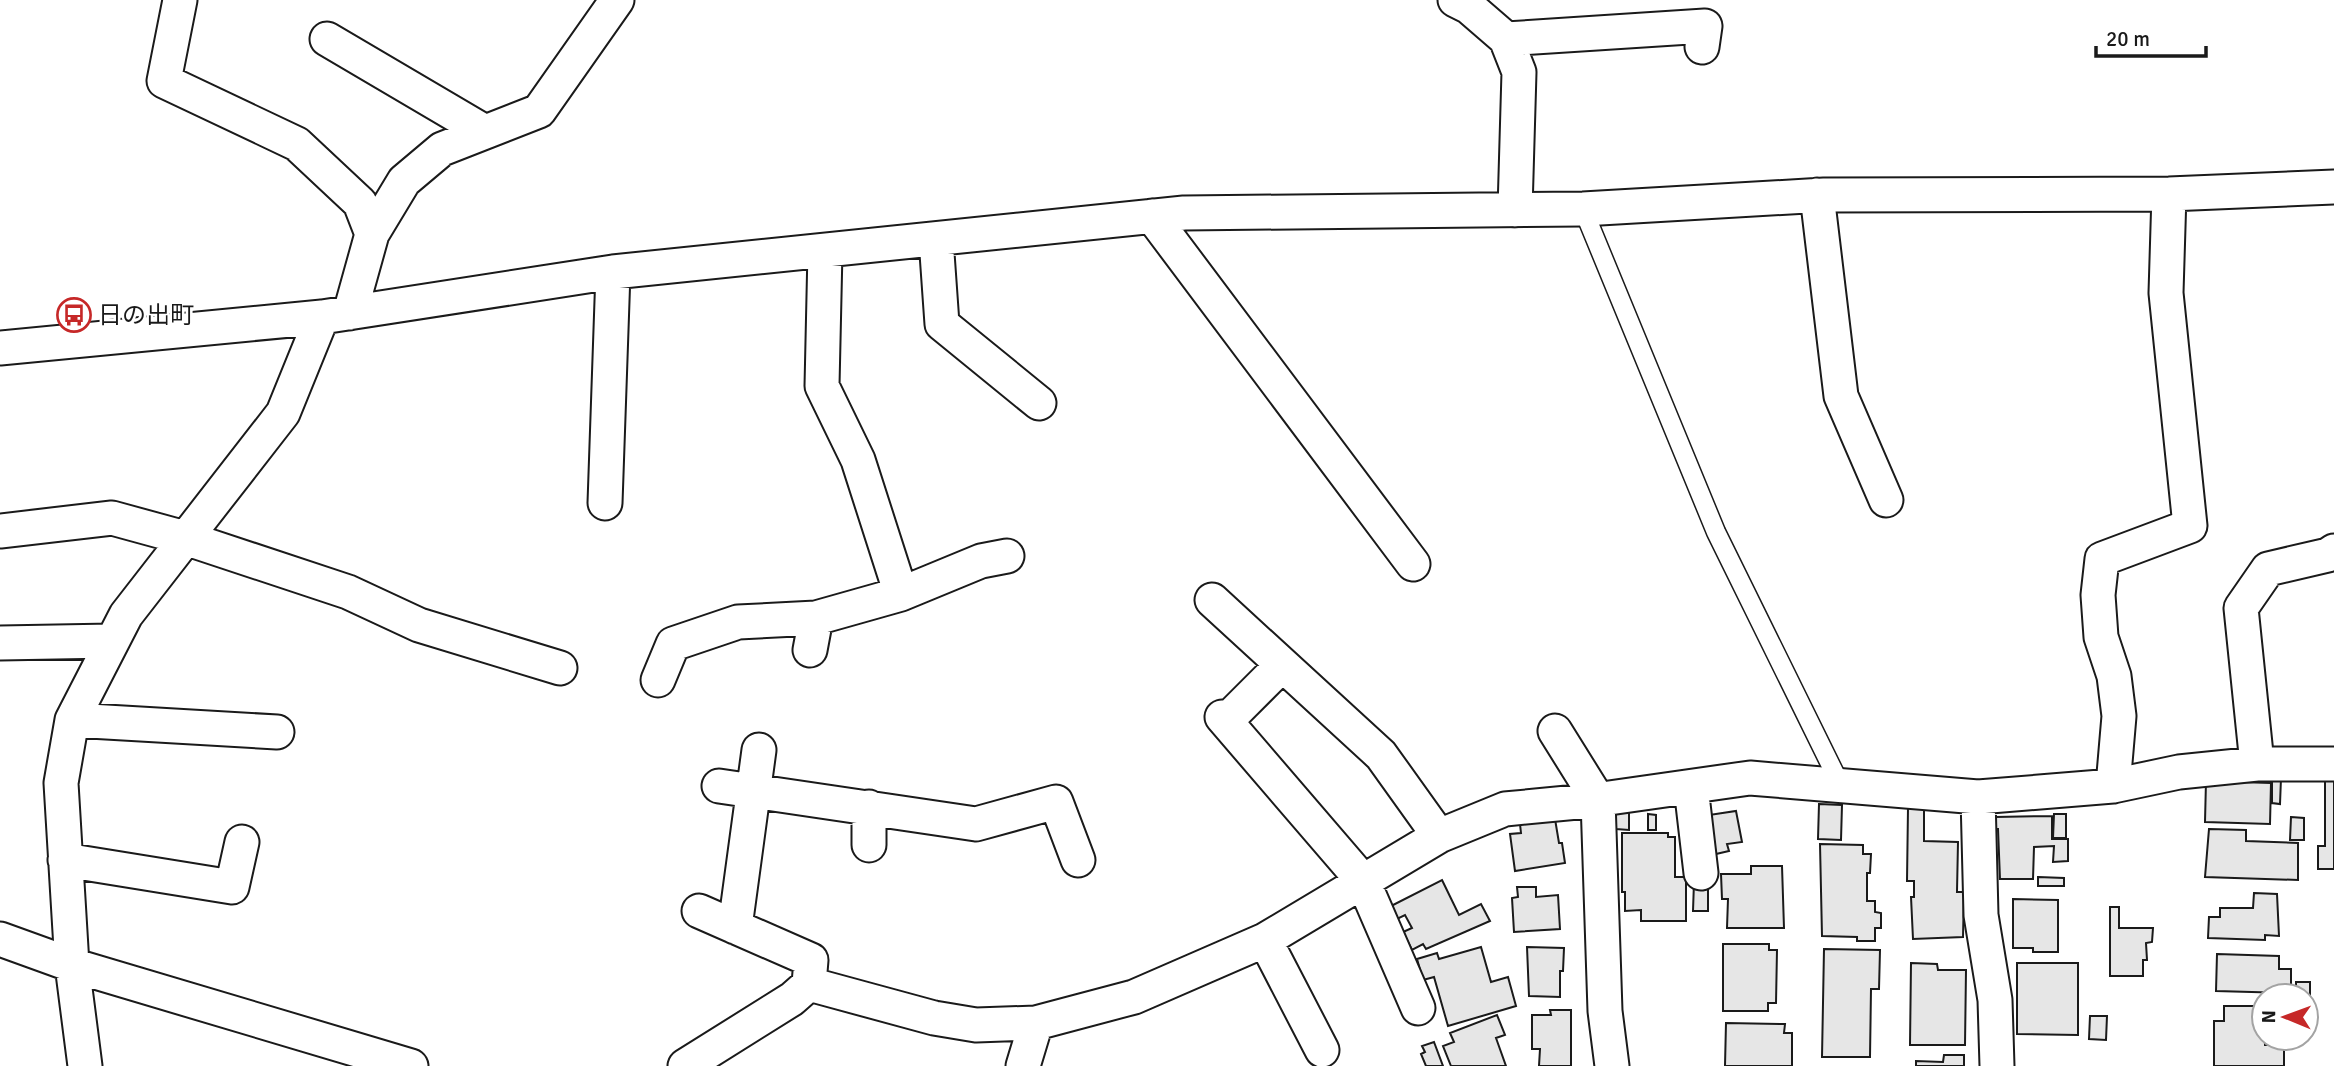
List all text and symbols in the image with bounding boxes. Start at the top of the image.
scale bar [2096,14,2206,58]
text: 20 m [2106,26,2150,52]
bus stop icon: 日の出町 [55,296,93,334]
place label: 日の出町 [98,300,194,330]
north arrow [2250,982,2320,1052]
text: N [2257,1010,2281,1024]

